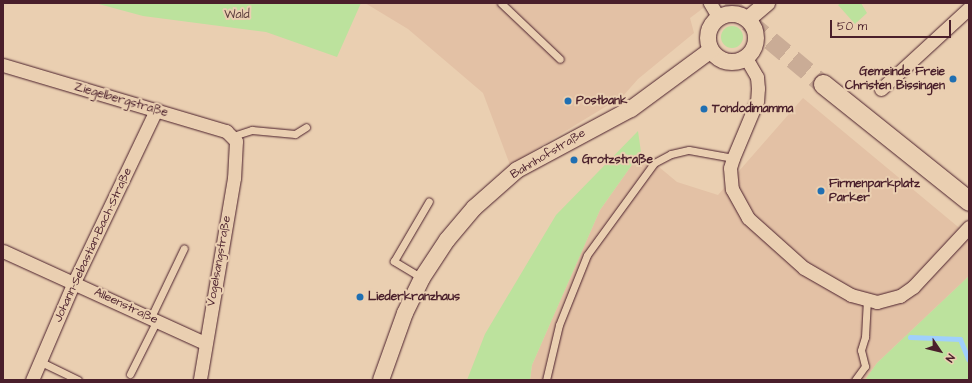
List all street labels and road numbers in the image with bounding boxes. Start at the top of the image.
street label: Ziegelbergstraße [72,80,170,120]
street label: Bahnhofstraße [508,126,588,182]
street label: Johann-Sebastian-Bach-Straße [51,166,135,324]
street label: Vogelsangstraße [204,215,234,307]
street label: Alleenstraße [92,285,160,327]

